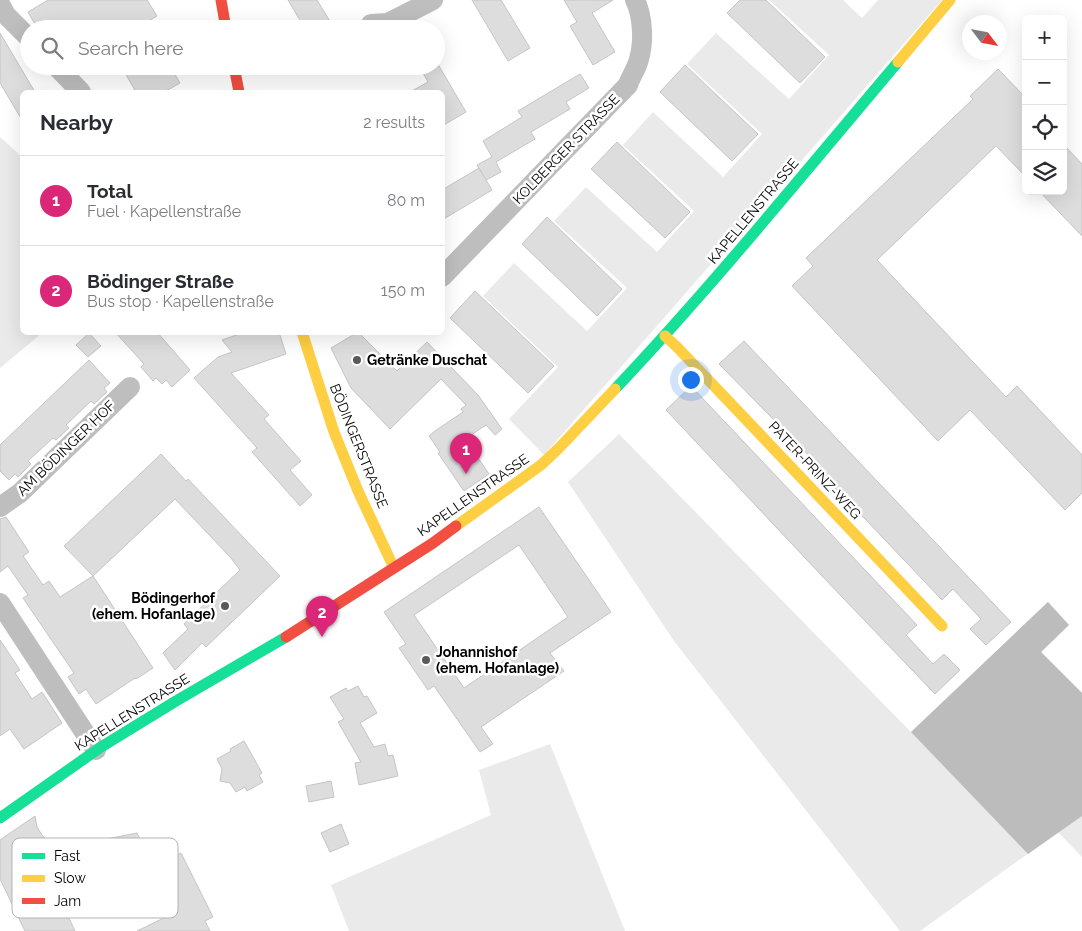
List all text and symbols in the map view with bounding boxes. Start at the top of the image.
north arrow [962,15,1007,60]
map controls [1022,15,1067,195]
button: + [1022,15,1067,60]
search box [20,20,445,75]
icon: search [38,34,66,62]
text: Search here [78,37,184,59]
button: − [1022,60,1067,105]
street label: KOLBERGER STRASSE [509,91,623,207]
button: locate [1022,105,1067,150]
text: Nearby [40,110,113,135]
text: 2 results [363,113,425,132]
button: layers [1022,150,1067,195]
street label: KAPELLENSTRASSE [704,155,802,267]
text: Total [87,180,132,202]
text: 1 [52,191,60,210]
text: 80 m [387,191,425,210]
text: Fuel · Kapellenstraße [87,202,241,221]
text: Bödinger Straße [87,270,234,292]
text: 2 [51,281,61,300]
text: 150 m [381,281,425,300]
text: Bus stop · Kapellenstraße [87,292,274,311]
place label: Getränke Duschat [367,352,488,368]
marker: Getränke Duschat [351,354,363,366]
your location [678,367,704,393]
street label: BÖDINGERSTRASSE [327,381,393,511]
street label: AM BÖDINGER HOF [12,396,118,499]
street label: PATER-PRINZ-WEG [766,418,864,522]
pin: 1 [450,433,482,474]
street label: KAPELLENSTRASSE [414,450,532,540]
place label: Bödingerhof (ehem. Hofanlage) [92,590,216,622]
pin: 2 [306,596,338,637]
marker: Bödingerhof (ehem. Hofanlage) [219,600,231,612]
place label: Johannishof (ehem. Hofanlage) [436,644,559,676]
marker: Johannishof (ehem. Hofanlage) [420,654,432,666]
street label: KAPELLENSTRASSE [72,670,192,754]
legend [12,838,178,918]
text: Fast [54,848,81,864]
text: Slow [54,870,86,886]
text: Jam [54,893,81,909]

